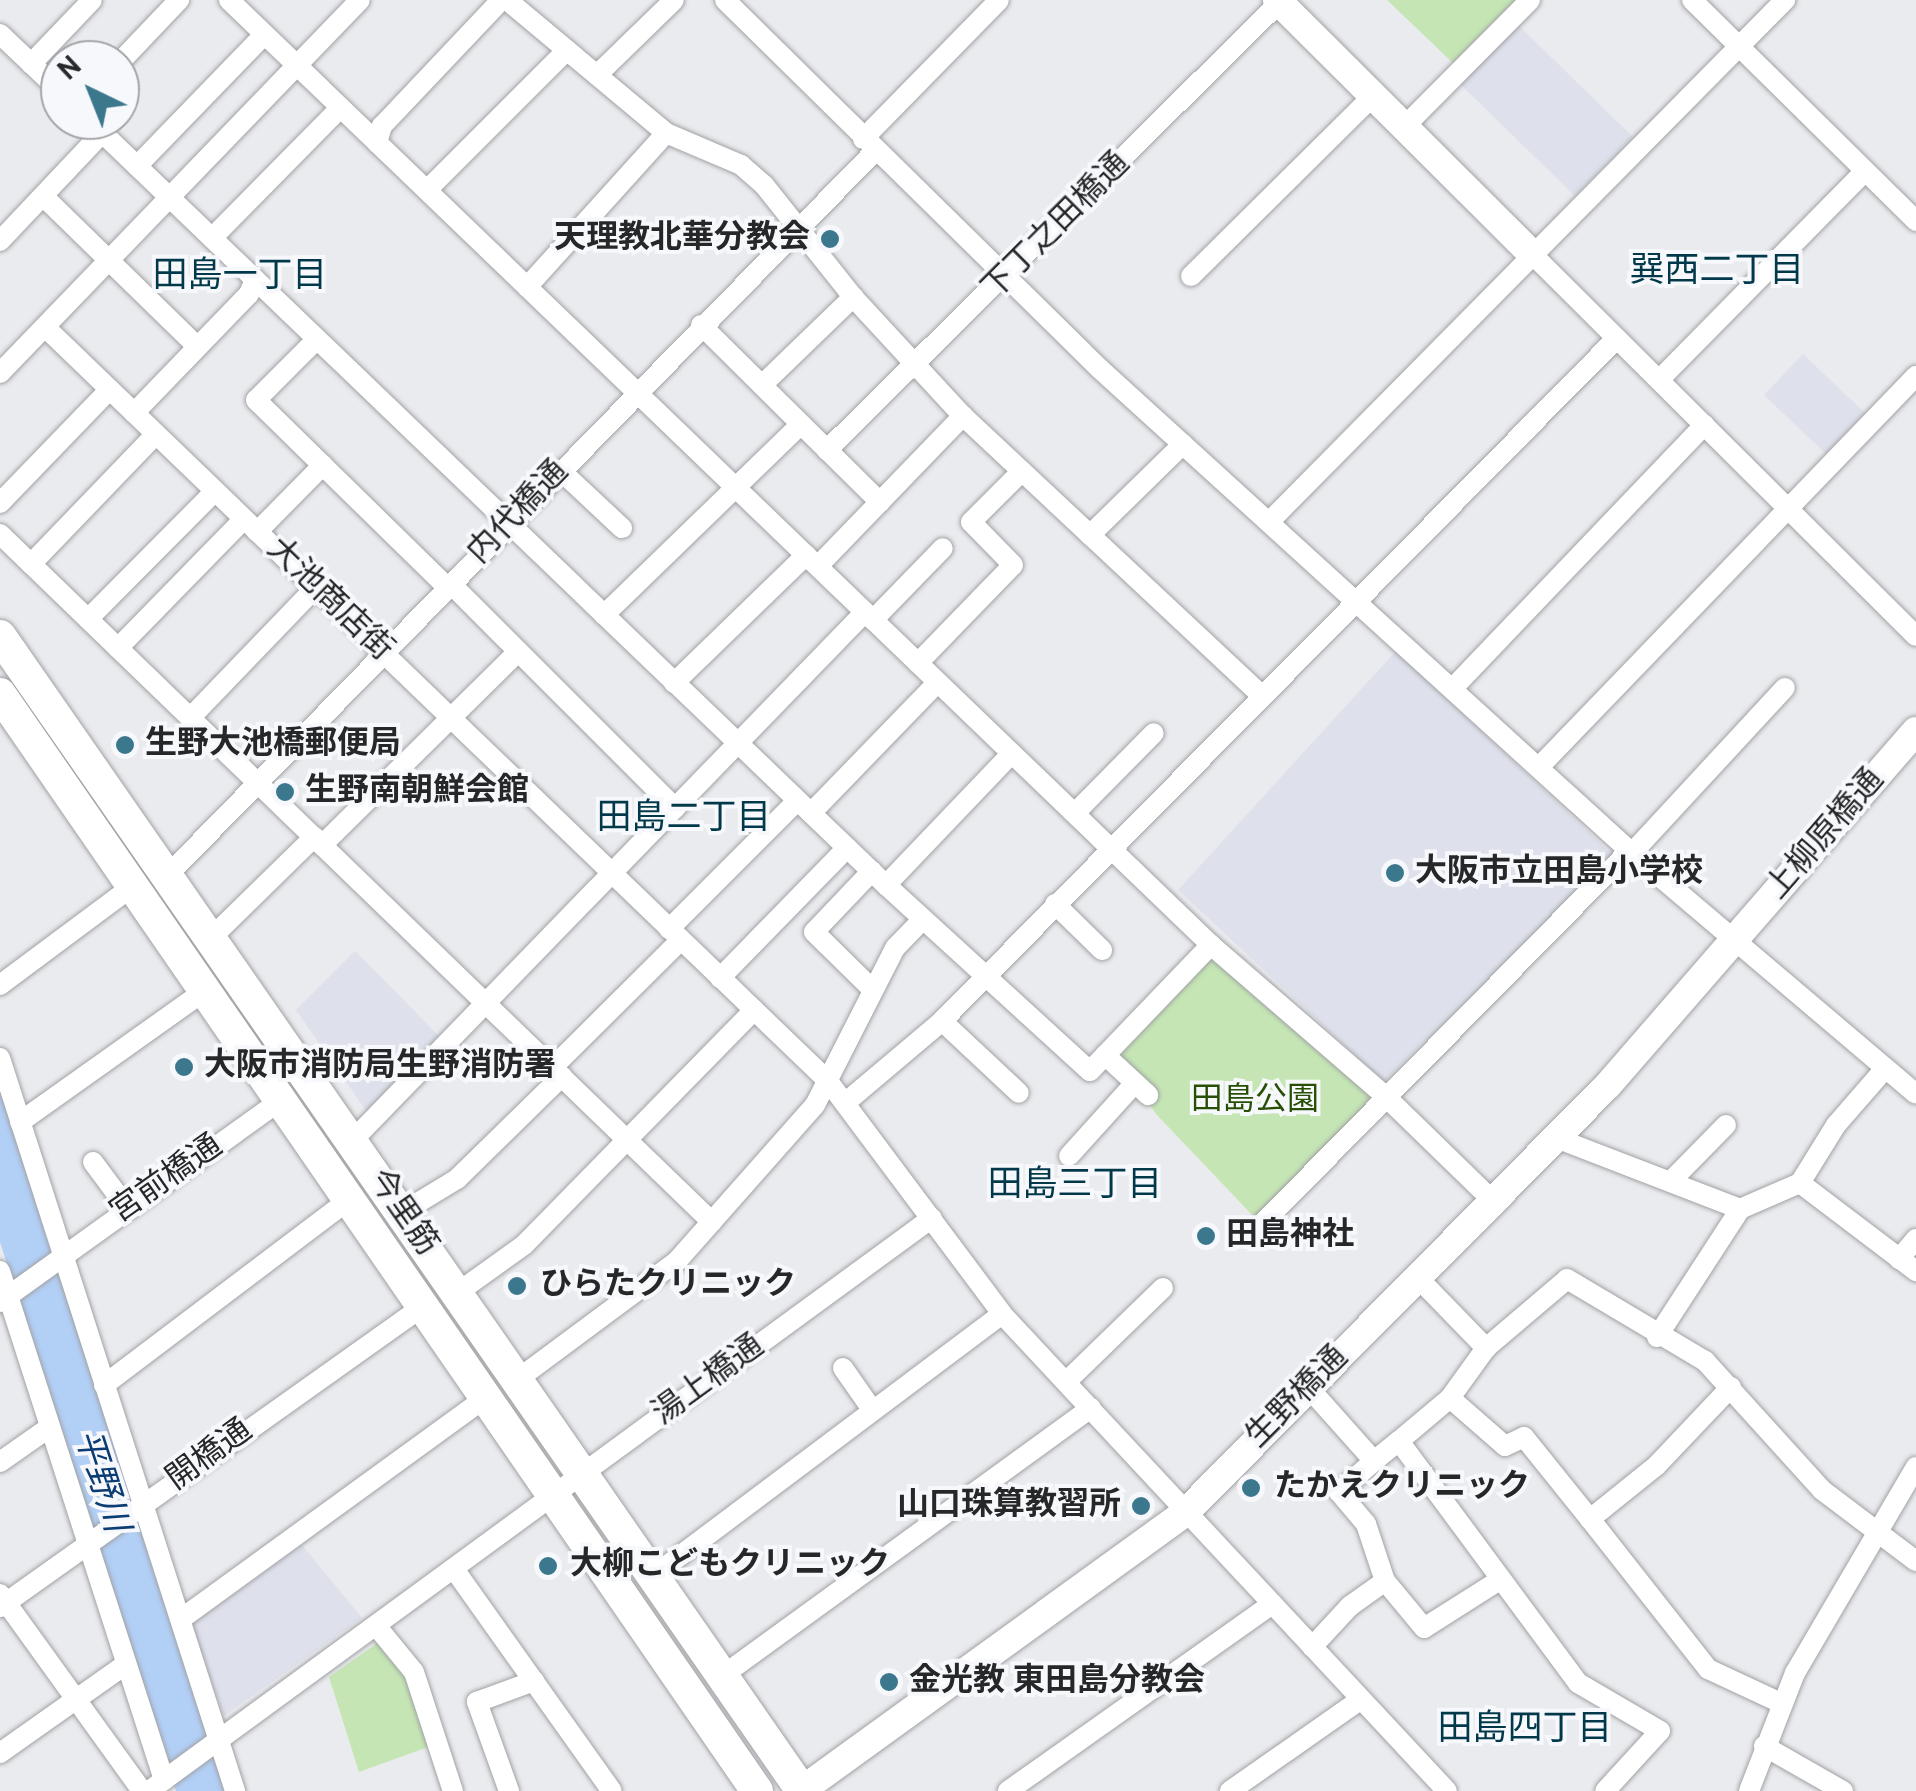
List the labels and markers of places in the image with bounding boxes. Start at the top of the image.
place label: 天理教北華分教会 [554,220,810,258]
marker: 天理教北華分教会 [819,228,841,250]
place label: 生野大池橋郵便局 [145,726,401,764]
marker: 生野大池橋郵便局 [114,734,136,756]
place label: 生野南朝鮮会館 [305,773,529,811]
marker: 生野南朝鮮会館 [274,781,296,803]
place label: 大阪市立田島小学校 [1415,854,1703,892]
marker: 大阪市立田島小学校 [1384,862,1406,884]
place label: 大阪市消防局生野消防署 [204,1048,556,1086]
marker: 大阪市消防局生野消防署 [173,1056,195,1078]
place label: 田島神社 [1226,1217,1354,1255]
marker: 田島神社 [1195,1225,1217,1247]
place label: ひらたクリニック [540,1267,796,1305]
marker: ひらたクリニック [504,1273,530,1299]
place label: たかえクリニック [1274,1469,1530,1507]
marker: たかえクリニック [1238,1475,1264,1501]
place label: 山口珠算教習所 [897,1487,1121,1525]
marker: 山口珠算教習所 [1130,1495,1152,1517]
place label: 大柳こどもクリニック [570,1547,890,1585]
marker: 大柳こどもクリニック [535,1553,561,1579]
place label: 金光教 東田島分教会 [909,1663,1205,1701]
marker: 金光教 東田島分教会 [878,1671,900,1693]

